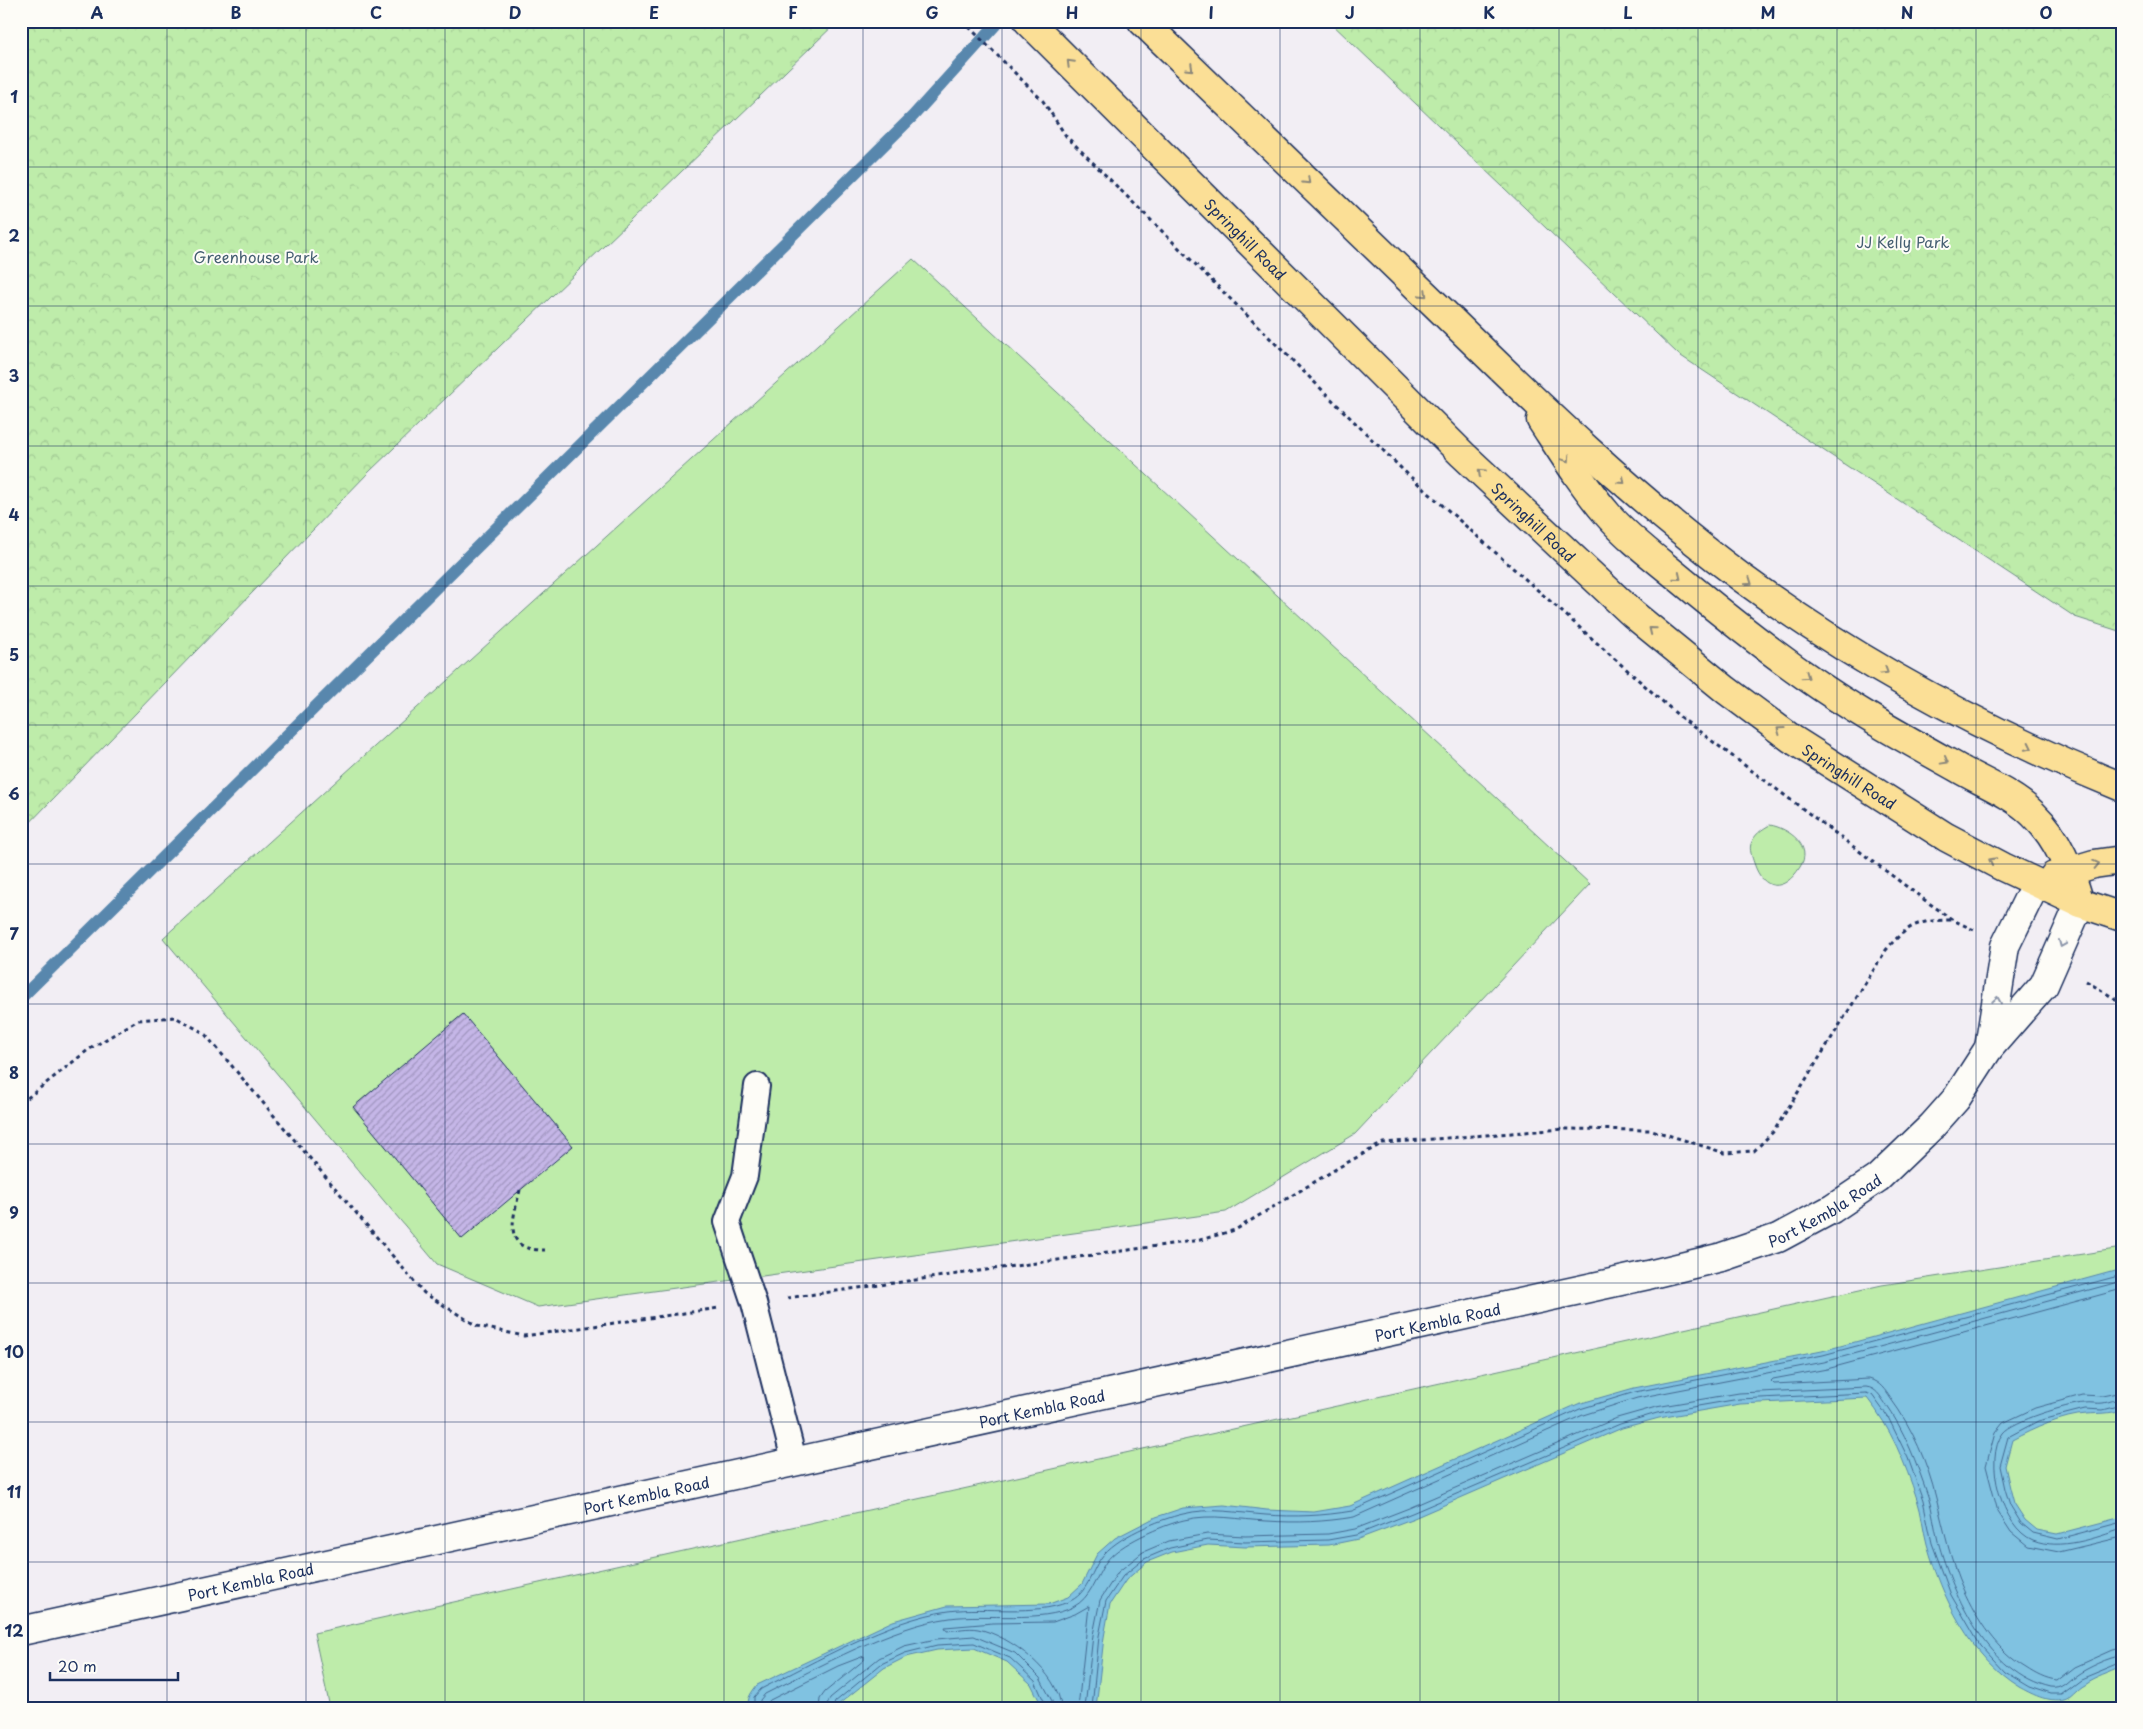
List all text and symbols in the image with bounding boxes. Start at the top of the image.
text: A [91,0,104,24]
text: B [231,0,242,24]
text: C [370,0,382,24]
text: D [509,0,521,24]
text: E [649,0,659,24]
text: F [788,0,798,24]
text: G [925,0,939,24]
text: H [1066,0,1078,24]
text: I [1208,0,1214,24]
text: J [1345,0,1355,24]
text: K [1483,0,1495,24]
text: L [1623,0,1633,24]
text: M [1760,0,1776,24]
text: N [1901,0,1913,24]
text: O [2040,0,2053,24]
one-way arrow [1067,60,1076,69]
one-way arrow [1185,63,1194,72]
text: 1 [10,84,18,108]
one-way arrow [1302,175,1311,184]
street label: Springhill Road [1200,192,1292,285]
text: 2 [8,223,20,247]
park label: JJ Kelly Park [1856,230,1950,253]
park label: Greenhouse Park [193,245,319,268]
one-way arrow [1418,288,1427,297]
text: 3 [9,363,19,387]
one-way arrow [1561,453,1570,463]
one-way arrow [1478,469,1487,478]
one-way arrow [1617,475,1626,484]
street label: Springhill Road [1487,476,1581,567]
text: 4 [9,502,20,526]
one-way arrow [1672,571,1681,580]
one-way arrow [1744,576,1753,586]
one-way arrow [1649,627,1658,635]
text: 5 [9,642,19,666]
one-way arrow [1880,665,1889,675]
one-way arrow [1800,670,1810,679]
one-way arrow [1776,727,1786,736]
street label: Springhill Road [1798,737,1901,814]
one-way arrow [2024,741,2033,751]
one-way arrow [1939,755,1948,765]
text: 6 [8,781,20,805]
one-way arrow [1989,858,1998,868]
one-way arrow [2091,859,2100,870]
text: 7 [9,921,19,945]
one-way arrow [2058,939,2069,948]
one-way arrow [1991,996,2001,1004]
text: 8 [9,1060,19,1084]
street label: Port Kembla Road [1765,1167,1886,1252]
text: 9 [9,1200,19,1224]
street label: Port Kembla Road [1372,1296,1503,1346]
text: 10 [4,1339,24,1363]
street label: Port Kembla Road [977,1383,1107,1433]
street label: Port Kembla Road [581,1469,711,1519]
text: 11 [7,1479,21,1503]
street label: Port Kembla Road [185,1556,316,1606]
text: 12 [5,1618,23,1642]
scale bar [50,1649,178,1681]
text: 20 m [58,1654,97,1677]

